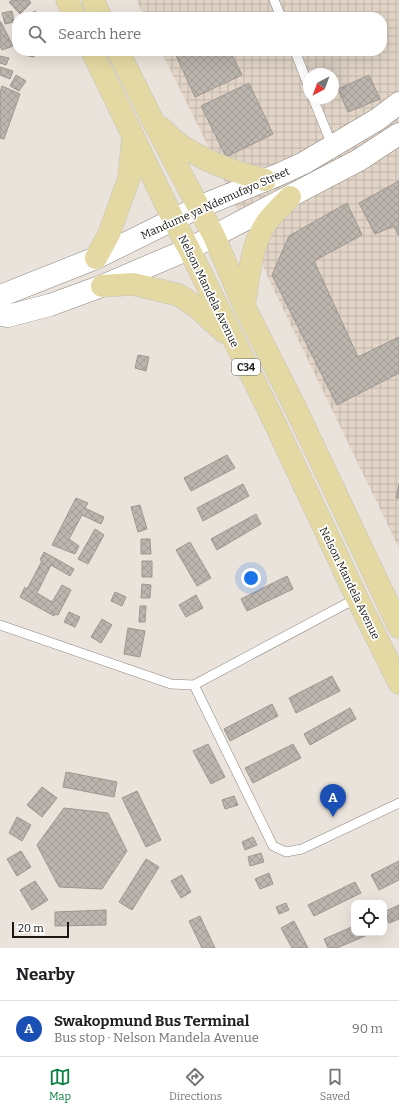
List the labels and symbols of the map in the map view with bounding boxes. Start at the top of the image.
north arrow [303,68,339,104]
street label: Mandume ya Ndemufayo Street [139,165,292,242]
street label: Nelson Mandela Avenue [176,233,241,350]
road number: C34 [232,359,260,375]
street label: Nelson Mandela Avenue [317,525,382,642]
your location [241,568,261,588]
pin: A [320,784,346,817]
scale bar [12,920,69,939]

